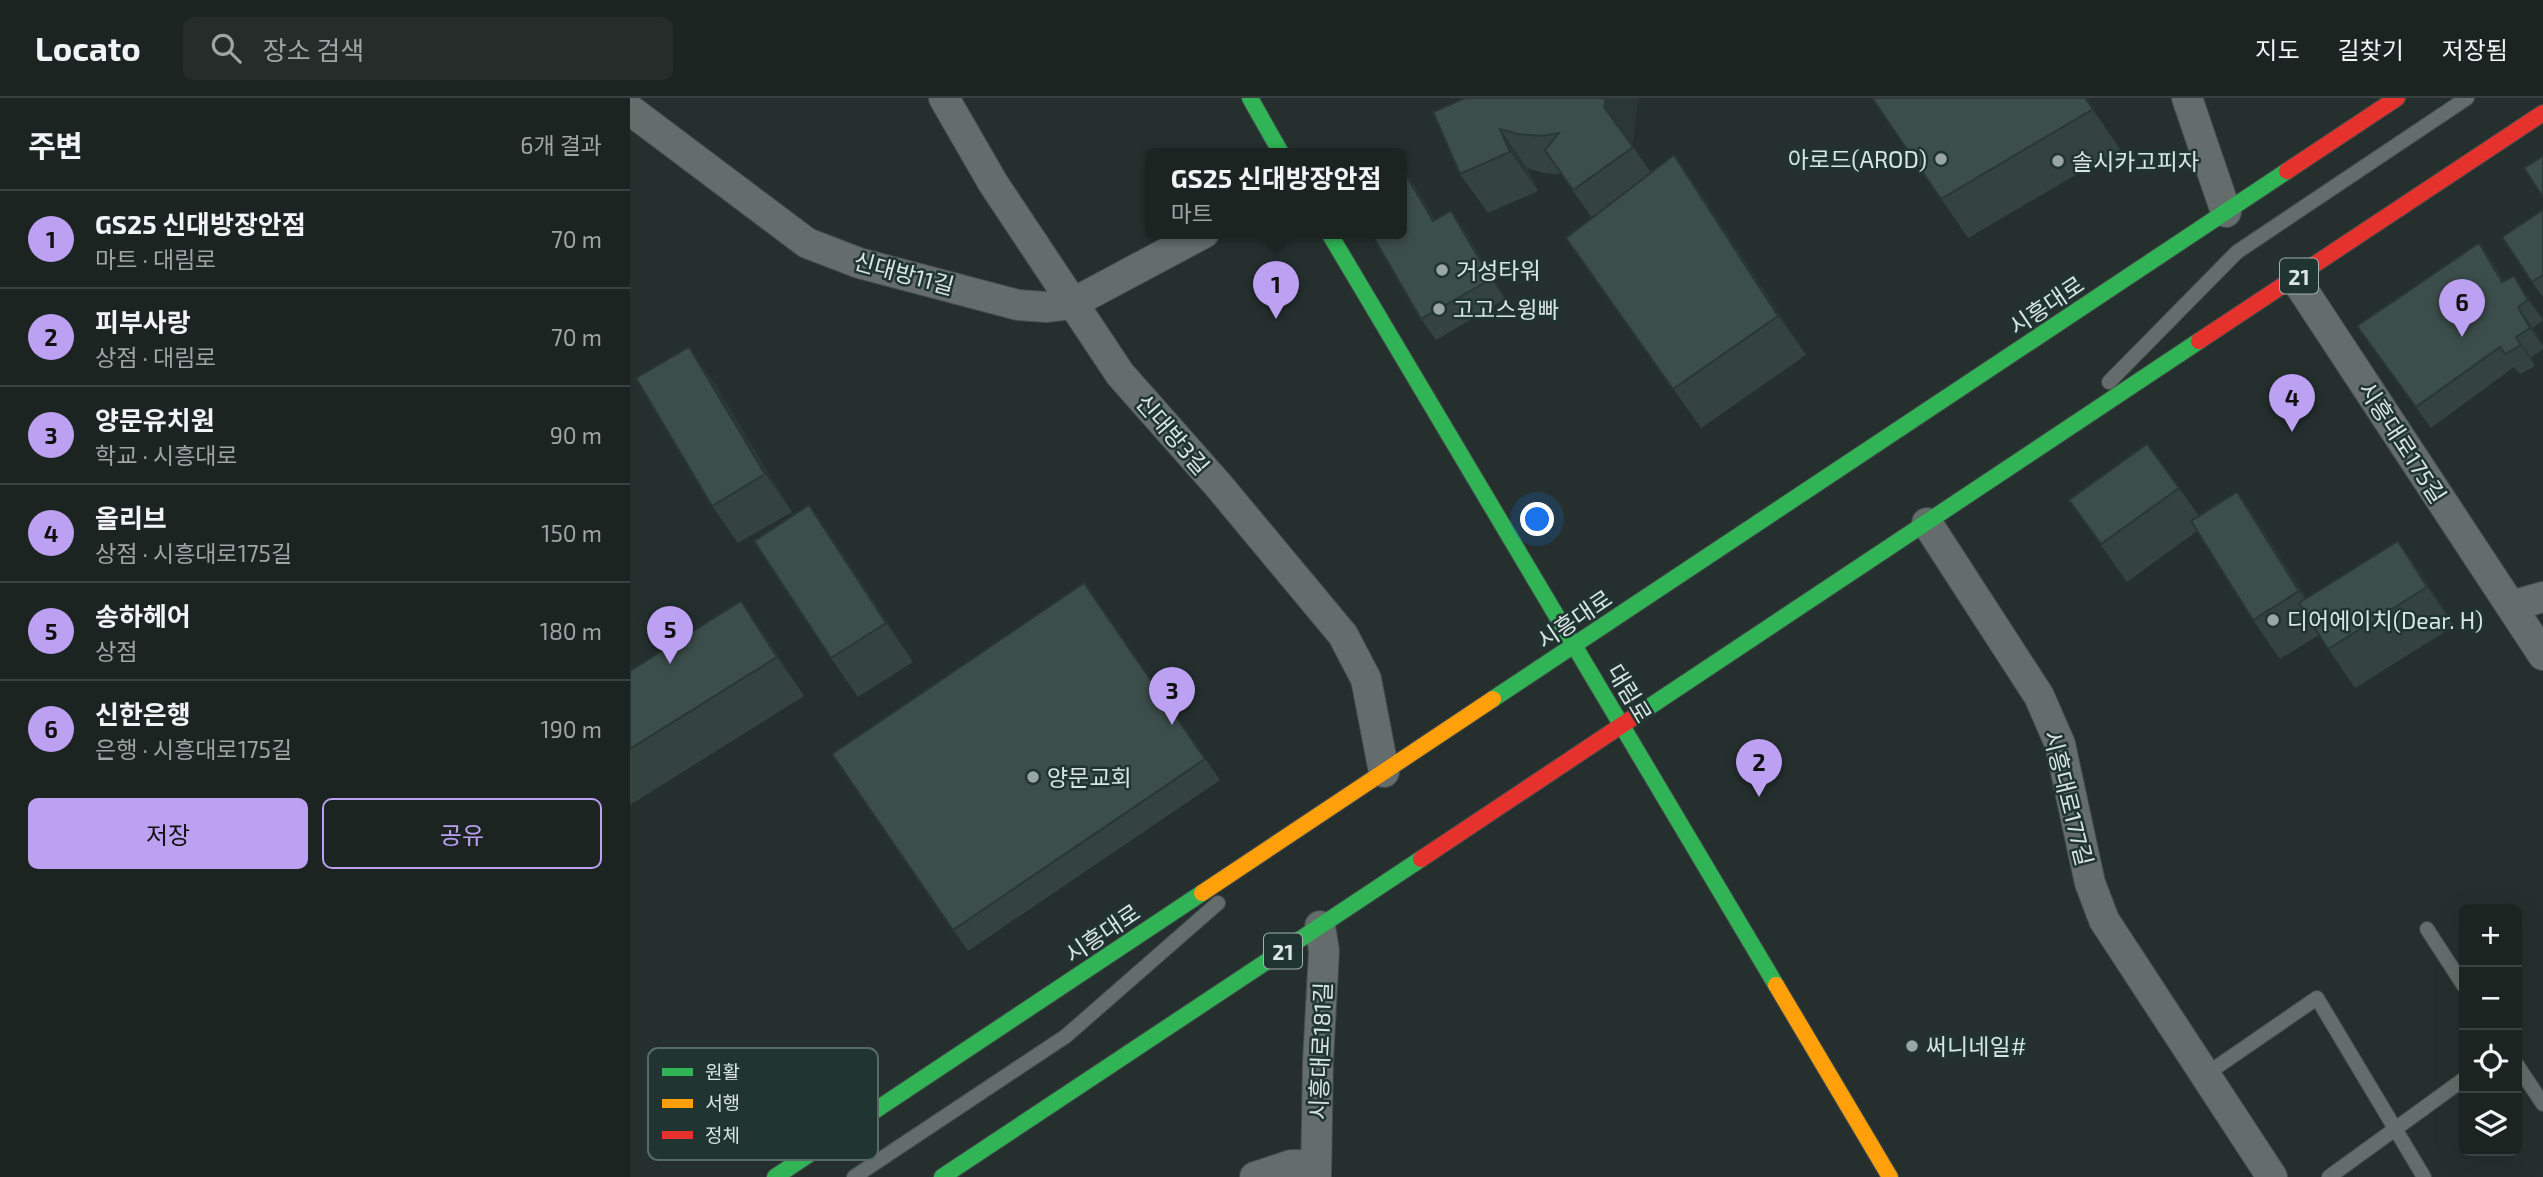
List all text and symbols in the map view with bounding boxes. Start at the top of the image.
search box [183,17,673,80]
text: Locato [35,28,141,68]
icon: search [207,29,245,67]
text: 장소 검색 [263,34,364,65]
text: 지도 [2255,35,2300,64]
text: 길찾기 [2338,35,2404,64]
text: 저장됨 [2442,35,2508,64]
text: 주변 [28,127,83,163]
text: 6개 결과 [520,131,602,159]
place label: 아로드(AROD) [1788,145,1927,173]
place label: 솔시카고피자 [2072,147,2199,175]
popup [1145,148,1407,239]
marker: 아로드(AROD) [1933,151,1949,167]
marker: 솔시카고피자 [2050,153,2066,169]
text: GS25 신대방장안점 [1171,162,1381,193]
text: 마트 [1171,199,1213,227]
text: GS25 신대방장안점 [95,208,306,239]
text: 1 [46,225,56,253]
text: 70 m [551,225,602,253]
text: 마트 · 대림로 [95,245,217,273]
street label: 신대방11길 [851,246,957,300]
place label: 거성타워 [1456,256,1541,284]
road number: 21 [2280,258,2318,294]
pin: 1 [1253,261,1299,319]
marker: 거성타워 [1434,262,1450,278]
street label: 시흥대로 [2003,270,2089,340]
pin: 6 [2439,279,2485,337]
place label: 고고스윙빠 [1453,295,1559,323]
marker: 고고스윙빠 [1431,301,1447,317]
text: 피부사랑 [95,306,191,337]
text: 2 [44,323,58,351]
text: 70 m [551,323,602,351]
text: 상점 · 대림로 [95,343,217,371]
pin: 4 [2269,374,2315,432]
street label: 시흥대로175길 [2353,376,2453,508]
street label: 신대방3길 [1130,388,1216,480]
text: 양문유치원 [95,404,215,435]
text: 3 [44,421,58,449]
text: 90 m [550,421,602,449]
text: 학교 · 시흥대로 [95,441,238,469]
text: 올리브 [95,502,167,533]
your location [1520,502,1554,536]
text: 4 [44,519,58,547]
text: 150 m [541,519,602,547]
text: 상점 · 시흥대로175길 [95,539,292,567]
street label: 시흥대로 [1531,584,1617,654]
text: 송하헤어 [95,600,191,631]
pin: 5 [647,606,693,664]
place label: 디어에이치(Dear. H) [2287,606,2483,634]
marker: 디어에이치(Dear. H) [2265,612,2281,628]
text: 5 [45,617,57,645]
text: 180 m [540,617,602,645]
text: 상점 [95,637,137,665]
street label: 대림로 [1602,659,1658,727]
pin: 3 [1149,667,1195,725]
text: 신한은행 [95,698,191,729]
text: 6 [44,715,58,743]
text: 190 m [541,715,602,743]
street label: 시흥대로177길 [2039,727,2099,869]
text: 은행 · 시흥대로175길 [95,735,292,763]
pin: 2 [1736,739,1782,797]
place label: 양문교회 [1047,763,1132,791]
marker: 양문교회 [1025,769,1041,785]
button: 저장 [28,798,308,869]
button: 공유 [322,798,602,869]
street label: 시흥대로 [1059,898,1145,968]
map controls [2459,904,2522,1156]
button: + [2459,904,2522,967]
road number: 21 [1264,934,1302,968]
button: − [2459,967,2522,1030]
street label: 시흥대로181길 [1304,982,1336,1120]
button: locate [2459,1030,2522,1093]
place label: 써니네일# [1926,1032,2026,1060]
marker: 써니네일# [1904,1038,1920,1054]
legend [648,1048,878,1160]
text: 원활 [705,1060,740,1083]
text: 서행 [705,1091,740,1114]
button: layers [2459,1093,2522,1156]
text: 정체 [705,1123,740,1146]

